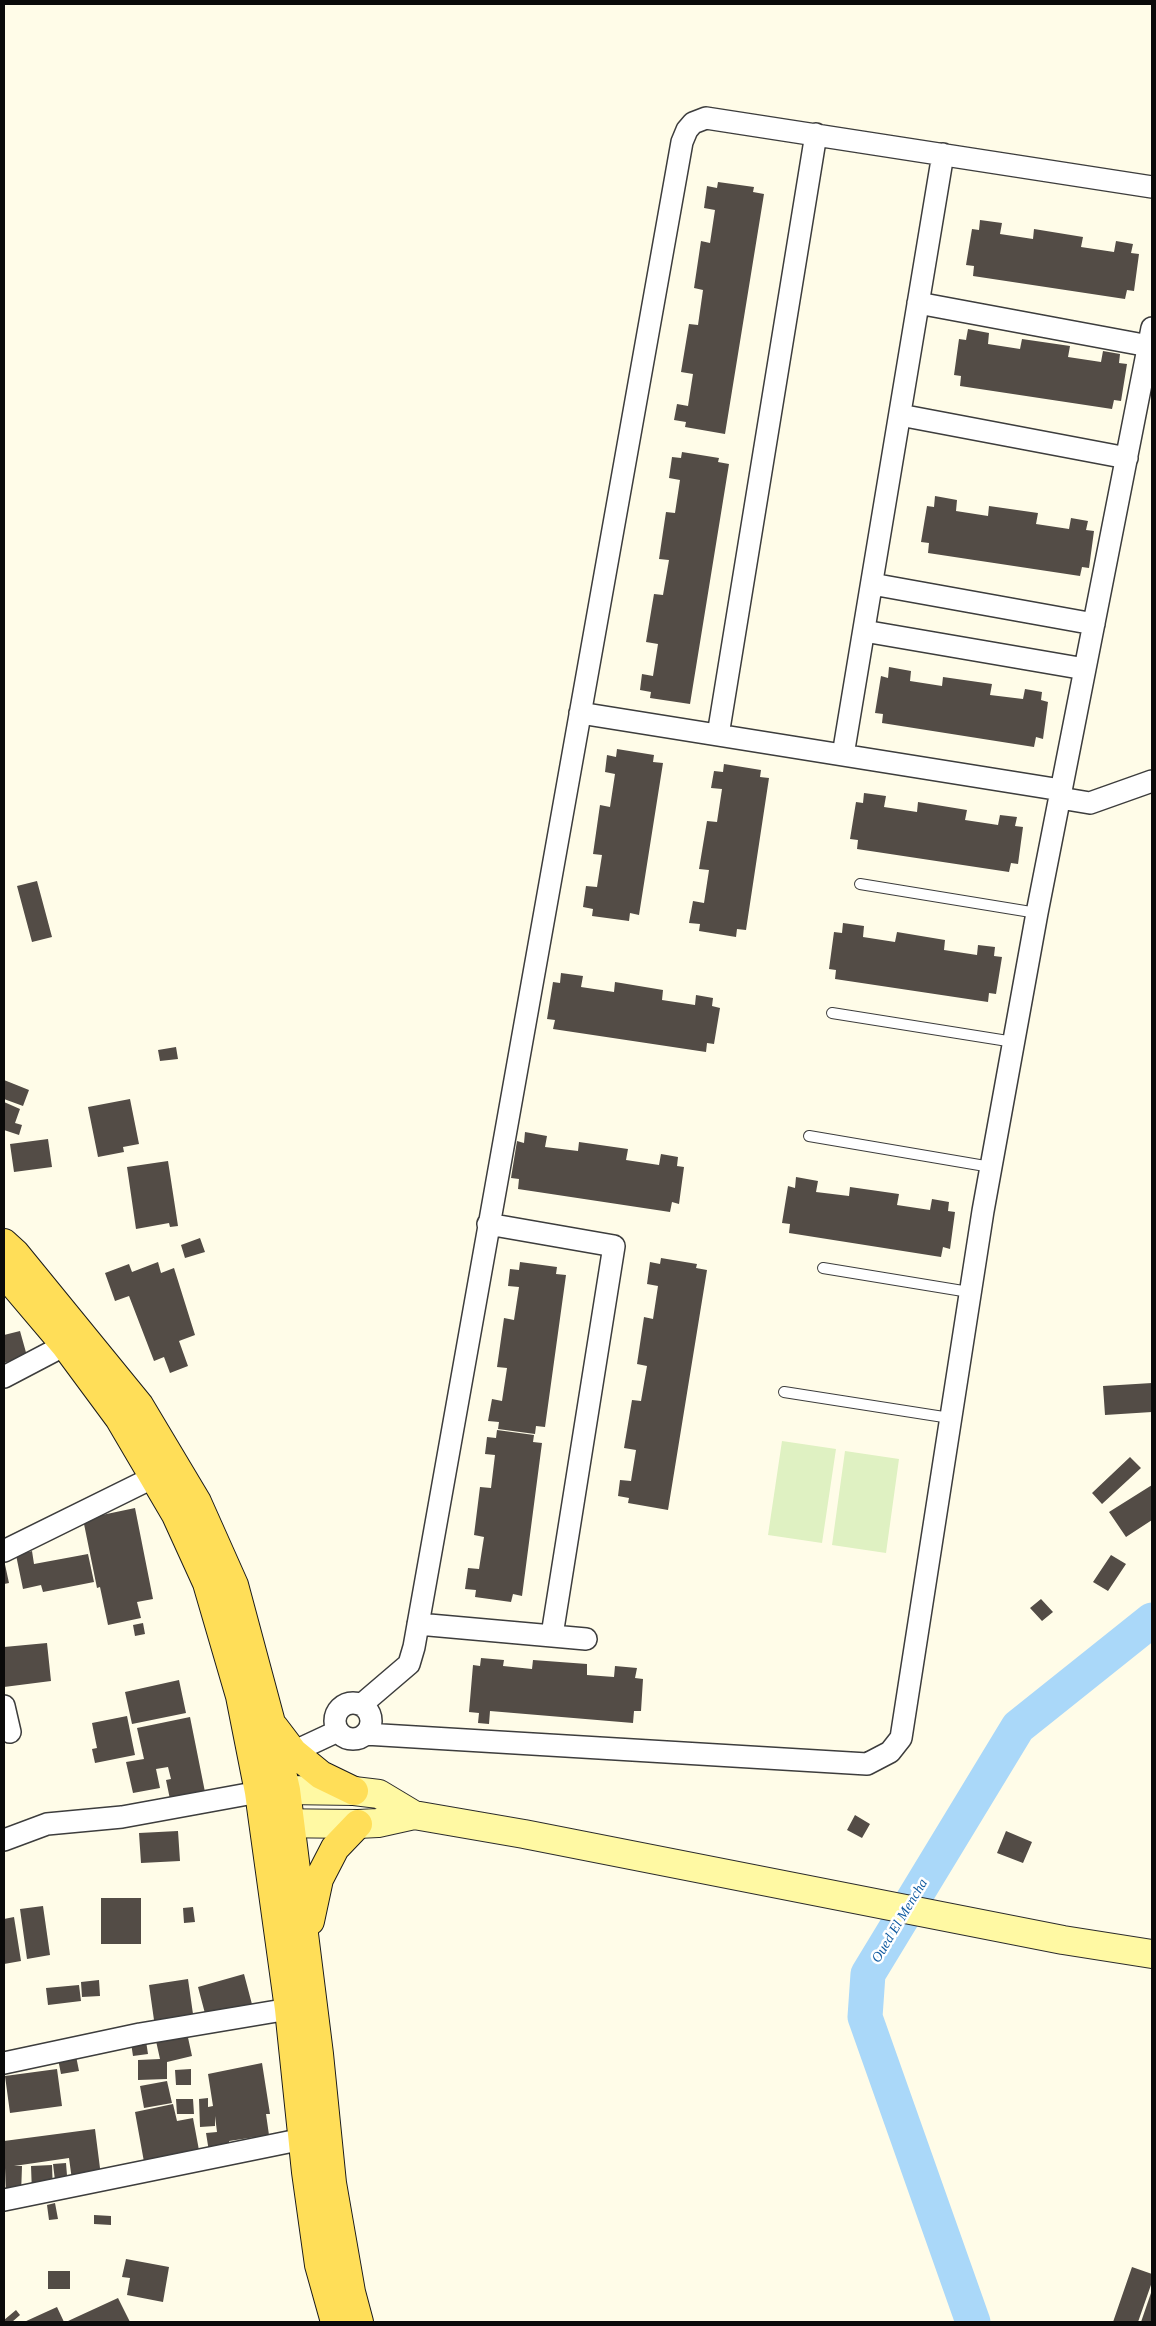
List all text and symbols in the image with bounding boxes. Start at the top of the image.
water label: Oued El Mencha [868,1876,932,1966]

